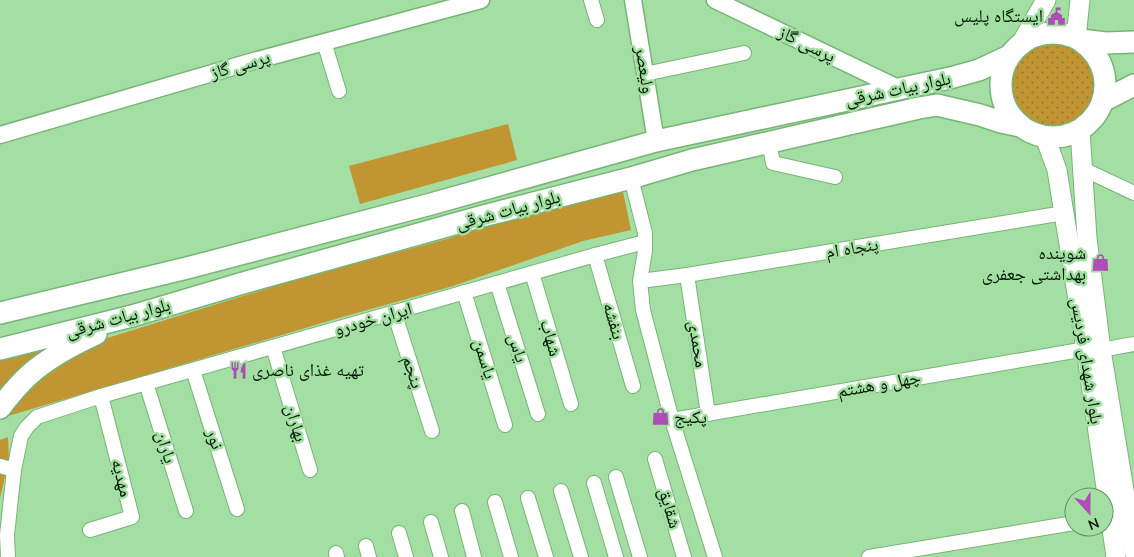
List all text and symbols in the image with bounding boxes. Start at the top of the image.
place label: ایستگاه پلیس [954,4,1043,28]
public building icon: ایستگاه پلیس [1047,6,1067,26]
street label: پرسی گاز [773,19,840,68]
street label: ولیعصر [629,44,661,95]
street label: پرسی گاز [206,45,273,85]
street label: بلوار بیات شرقی [843,66,953,112]
street label: بلوار بیات شرقی [453,185,563,235]
street label: پنجاه ام [824,232,880,264]
place label: شوینده بهداشتی جعفری [982,241,1086,286]
shop icon: شوینده بهداشتی جعفری [1090,253,1110,273]
street label: بلوار بیات شرقی [63,293,173,343]
street label: ایران خودرو [331,296,415,342]
street label: بلوار شهدای فردیس [1065,296,1109,426]
street label: بنفشه [597,300,631,342]
street label: شهاب [534,317,568,359]
street label: محمدی [682,319,714,369]
street label: یاس [502,331,534,365]
street label: یاسمن [468,336,502,382]
street label: پنجم [397,353,429,391]
place label: تهیه غذای ناصری [252,358,364,382]
restaurant icon: تهیه غذای ناصری [228,360,248,380]
street label: چهل و هشتم [836,365,922,403]
street label: بهاران [279,401,313,445]
place label: پکیج [674,405,707,429]
shop icon: پکیج [650,407,670,427]
street label: نور [200,425,230,452]
street label: یاران [150,428,182,466]
street label: مهدیه [106,457,138,499]
street label: شقایق [653,485,687,531]
north arrow [1064,487,1114,537]
text: N [1085,513,1102,534]

